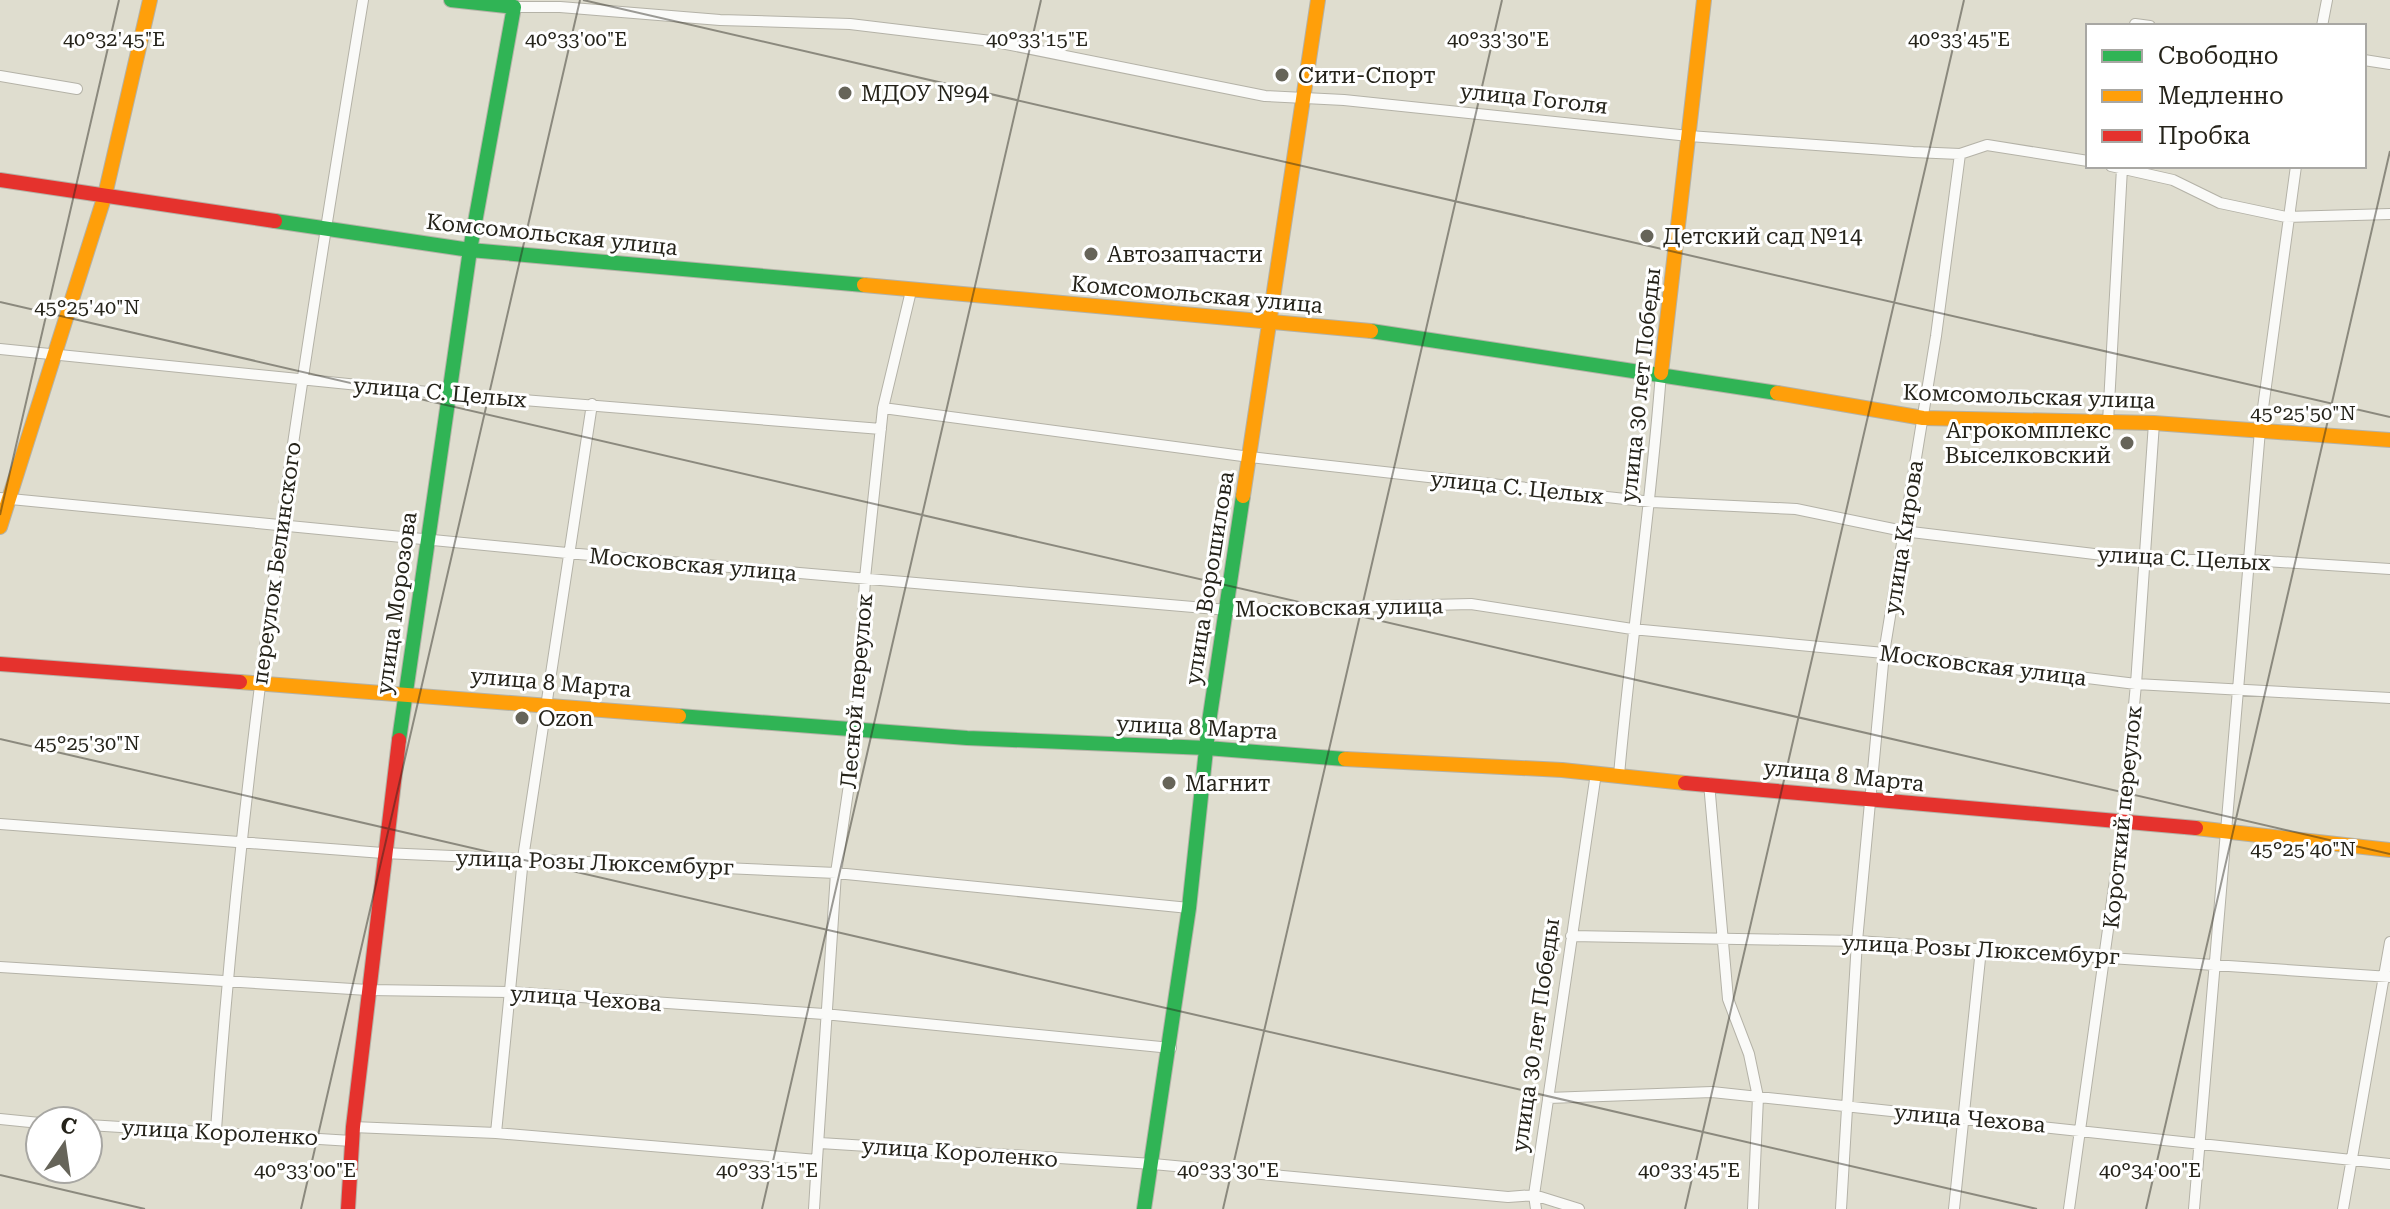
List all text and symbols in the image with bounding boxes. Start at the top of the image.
legend [2086,24,2366,168]
text: 40°32'45"E [63,27,165,51]
text: 40°33'00"E [525,27,627,51]
text: 40°33'15"E [986,27,1088,51]
text: 40°33'30"E [1447,27,1549,51]
text: 40°33'45"E [1908,27,2010,51]
text: Свободно [2158,42,2279,70]
place label: Сити-Спорт [1298,63,1436,88]
marker: Сити-Спорт [1273,66,1291,84]
street label: улица Гоголя [1459,78,1609,119]
place label: МДОУ №94 [861,81,990,106]
text: Медленно [2158,82,2284,110]
marker: МДОУ №94 [836,84,854,102]
text: Пробка [2158,122,2250,150]
street label: Комсомольская улица [425,209,679,260]
place label: Детский сад №14 [1663,224,1863,249]
marker: Детский сад №14 [1638,227,1656,245]
place label: Автозапчасти [1107,242,1263,267]
marker: Автозапчасти [1082,245,1100,263]
street label: улица 30 лет Победы [1616,266,1665,504]
street label: Комсомольская улица [1070,271,1324,318]
text: 45°25'40"N [34,295,140,319]
street label: улица С. Целых [352,372,528,413]
street label: Комсомольская улица [1902,380,2156,413]
text: 45°25'50"N [2250,401,2356,425]
place label: Агрокомплекс Выселковский [1945,418,2111,468]
marker: Агрокомплекс Выселковский [2118,434,2136,452]
street label: переулок Белинского [247,440,306,686]
street label: улица Кирова [1879,458,1928,616]
street label: улица С. Целых [1429,466,1605,509]
street label: улица Ворошилова [1180,470,1239,687]
street label: улица Морозова [371,510,422,696]
street label: улица С. Целых [2097,541,2272,576]
street label: Московская улица [588,543,798,586]
street label: Лесной переулок [836,592,877,790]
street label: Московская улица [1235,593,1444,622]
street label: Московская улица [1878,640,2088,691]
street label: улица 8 Марта [469,663,633,702]
street label: Короткий переулок [2098,704,2147,930]
place label: Ozon [538,706,594,731]
marker: Ozon [513,709,531,727]
street label: улица 8 Марта [1116,711,1278,744]
text: 45°25'30"N [34,731,140,755]
street label: улица 8 Марта [1762,755,1926,796]
place label: Магнит [1185,771,1270,796]
marker: Магнит [1160,774,1178,792]
text: 45°25'40"N [2250,837,2356,861]
street label: улица Розы Люксембург [455,845,735,880]
street label: улица 30 лет Победы [1507,916,1564,1154]
street label: улица Розы Люксембург [1841,930,2121,969]
street label: улица Чехова [509,981,663,1016]
street label: улица Чехова [1893,1099,2047,1138]
north arrow [24,1105,104,1185]
text: С [58,1112,79,1140]
street label: улица Короленко [121,1115,319,1150]
street label: улица Короленко [861,1133,1059,1172]
text: 40°33'00"E [254,1158,356,1182]
text: 40°33'15"E [716,1158,818,1182]
text: 40°33'30"E [1177,1158,1279,1182]
text: 40°33'45"E [1638,1158,1740,1182]
text: 40°34'00"E [2099,1158,2201,1182]

